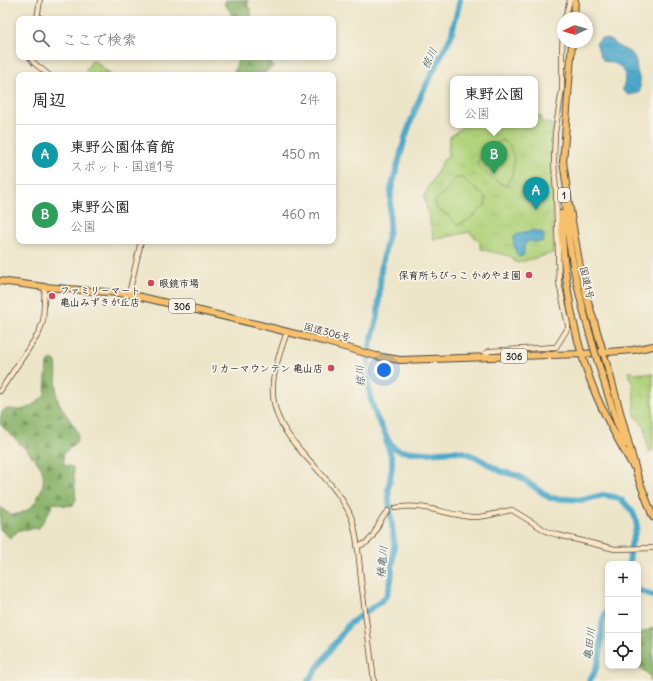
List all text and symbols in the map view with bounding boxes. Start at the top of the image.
north arrow [557,12,593,48]
search box [16,16,336,60]
icon: search [30,27,52,49]
text: ここで検索 [62,30,137,49]
water label: 椋川 [418,45,440,71]
popup [450,76,538,128]
text: 東野公園 [464,84,524,103]
text: 周辺 [32,89,66,111]
text: 2件 [300,91,320,108]
text: 公園 [464,105,490,122]
text: 東野公園体育館 [70,137,175,156]
pin: B [481,141,507,174]
text: A [41,146,49,163]
text: 450 m [282,146,320,163]
text: スポット · 国道1号 [70,158,175,175]
pin: A [523,177,549,210]
road number: 1 [558,188,570,202]
text: 東野公園 [70,197,130,216]
text: B [41,206,49,223]
text: 460 m [282,206,320,223]
text: 公園 [70,218,96,235]
street label: 国道1号 [577,265,597,301]
place label: 保育所ちびっこ かめやま園 [399,269,521,282]
marker: 保育所ちびっこ かめやま園 [524,270,534,280]
place label: 眼鏡市場 [159,277,199,290]
marker: 眼鏡市場 [146,278,156,288]
place label: ファミリーマート 亀山みずきが丘店 [60,284,140,309]
marker: ファミリーマート 亀山みずきが丘店 [47,291,57,301]
road number: 306 [169,299,195,313]
street label: 国道306号 [302,320,352,344]
road number: 306 [501,349,527,363]
your location [374,360,394,380]
place label: リカーマウンテン 亀山店 [209,362,323,375]
marker: リカーマウンテン 亀山店 [326,363,336,373]
water label: 椋川 [352,365,368,387]
water label: 椿亀川 [373,545,391,579]
map controls [605,561,641,669]
button: + [605,561,641,597]
button: − [605,597,641,633]
water label: 亀田川 [580,627,598,661]
button: locate [605,633,641,669]

